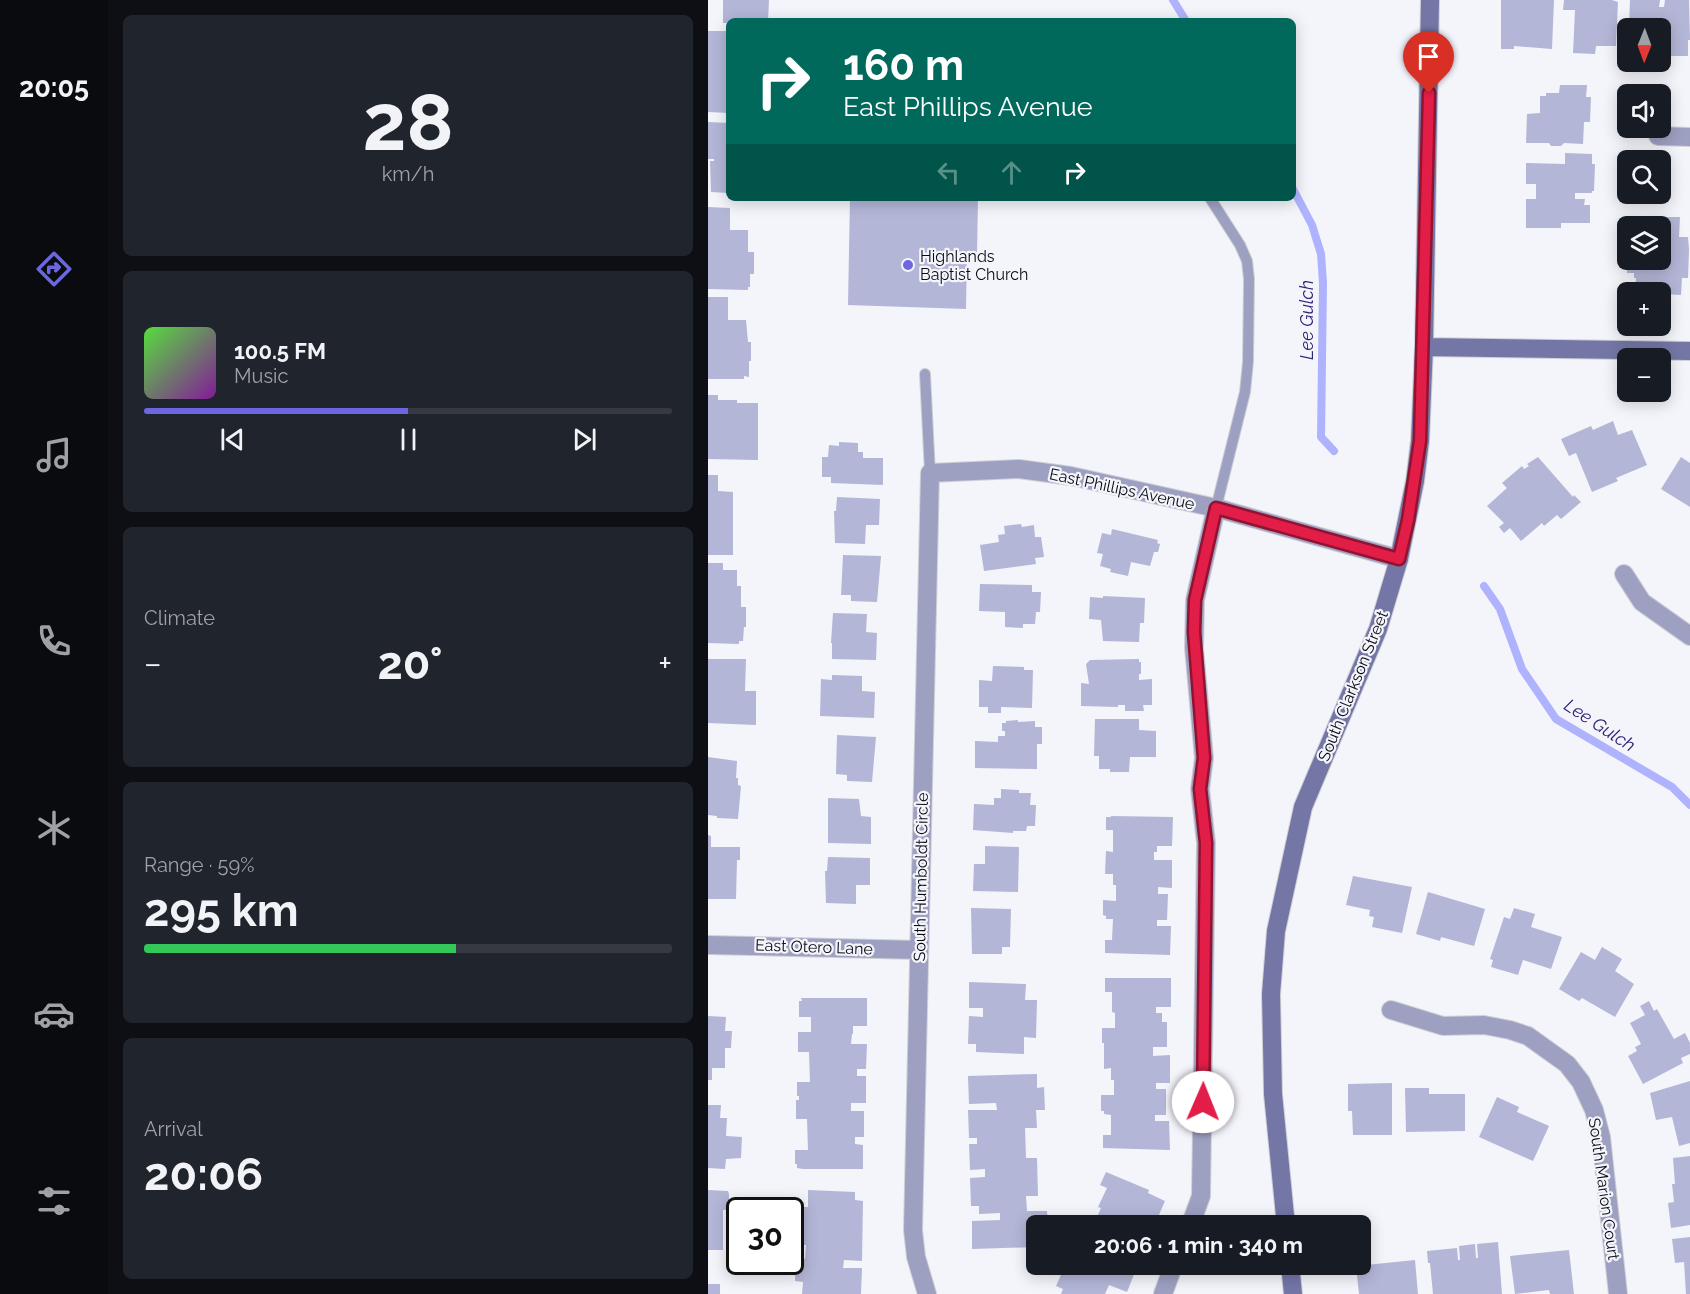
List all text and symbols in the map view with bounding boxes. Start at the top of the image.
north arrow [1617,18,1671,72]
map controls [1617,18,1671,402]
pin [1403,31,1454,93]
icon: arrive [1412,40,1445,73]
text: 160 m [843,41,964,90]
icon: right [744,42,822,120]
text: 20:05 [19,72,89,103]
text: 28 [362,77,454,168]
button: sound [1617,84,1671,138]
text: East Phillips Avenue [843,91,1093,122]
button: search [1617,150,1671,204]
icon: left [932,156,965,189]
icon: ahead [995,156,1028,189]
icon: right [1058,156,1091,189]
text: km/h [382,162,434,186]
button: layers [1617,216,1671,270]
place label: Highlands Baptist Church [920,247,1028,284]
icon: directions [33,248,75,290]
marker: Highlands Baptist Church [901,258,915,272]
water label: Lee Gulch [1296,280,1317,360]
button: + [1617,282,1671,336]
text: 100.5 FM [234,338,326,364]
button: − [1617,348,1671,402]
text: Music [234,364,288,388]
icon: previous [216,423,249,456]
icon: pause [392,423,425,456]
icon: next [568,423,601,456]
icon: music [33,434,75,476]
street label: East Phillips Avenue [1048,464,1196,514]
text: Climate [144,606,215,630]
street label: South Clarkson Street [1314,607,1392,764]
icon: phone [33,620,75,662]
text: 20° [377,637,443,690]
text: − [144,644,162,683]
text: + [658,644,672,683]
water label: Lee Gulch [1561,694,1639,756]
street label: South Humboldt Circle [910,792,932,962]
icon: climate [33,807,75,849]
text: Range · 59% [144,853,254,877]
text: 295 km [144,884,299,937]
street label: East Otero Lane [755,935,873,959]
icon: car [33,993,75,1035]
position arrow [1171,1070,1235,1134]
text: Arrival [144,1117,203,1141]
street label: South Marion Court [1585,1117,1623,1262]
text: 20:06 [144,1148,263,1201]
icon: filters [33,1180,75,1222]
speed limit sign: 30 [726,1197,804,1275]
text: 20:06 · 1 min · 340 m [1094,1232,1303,1258]

